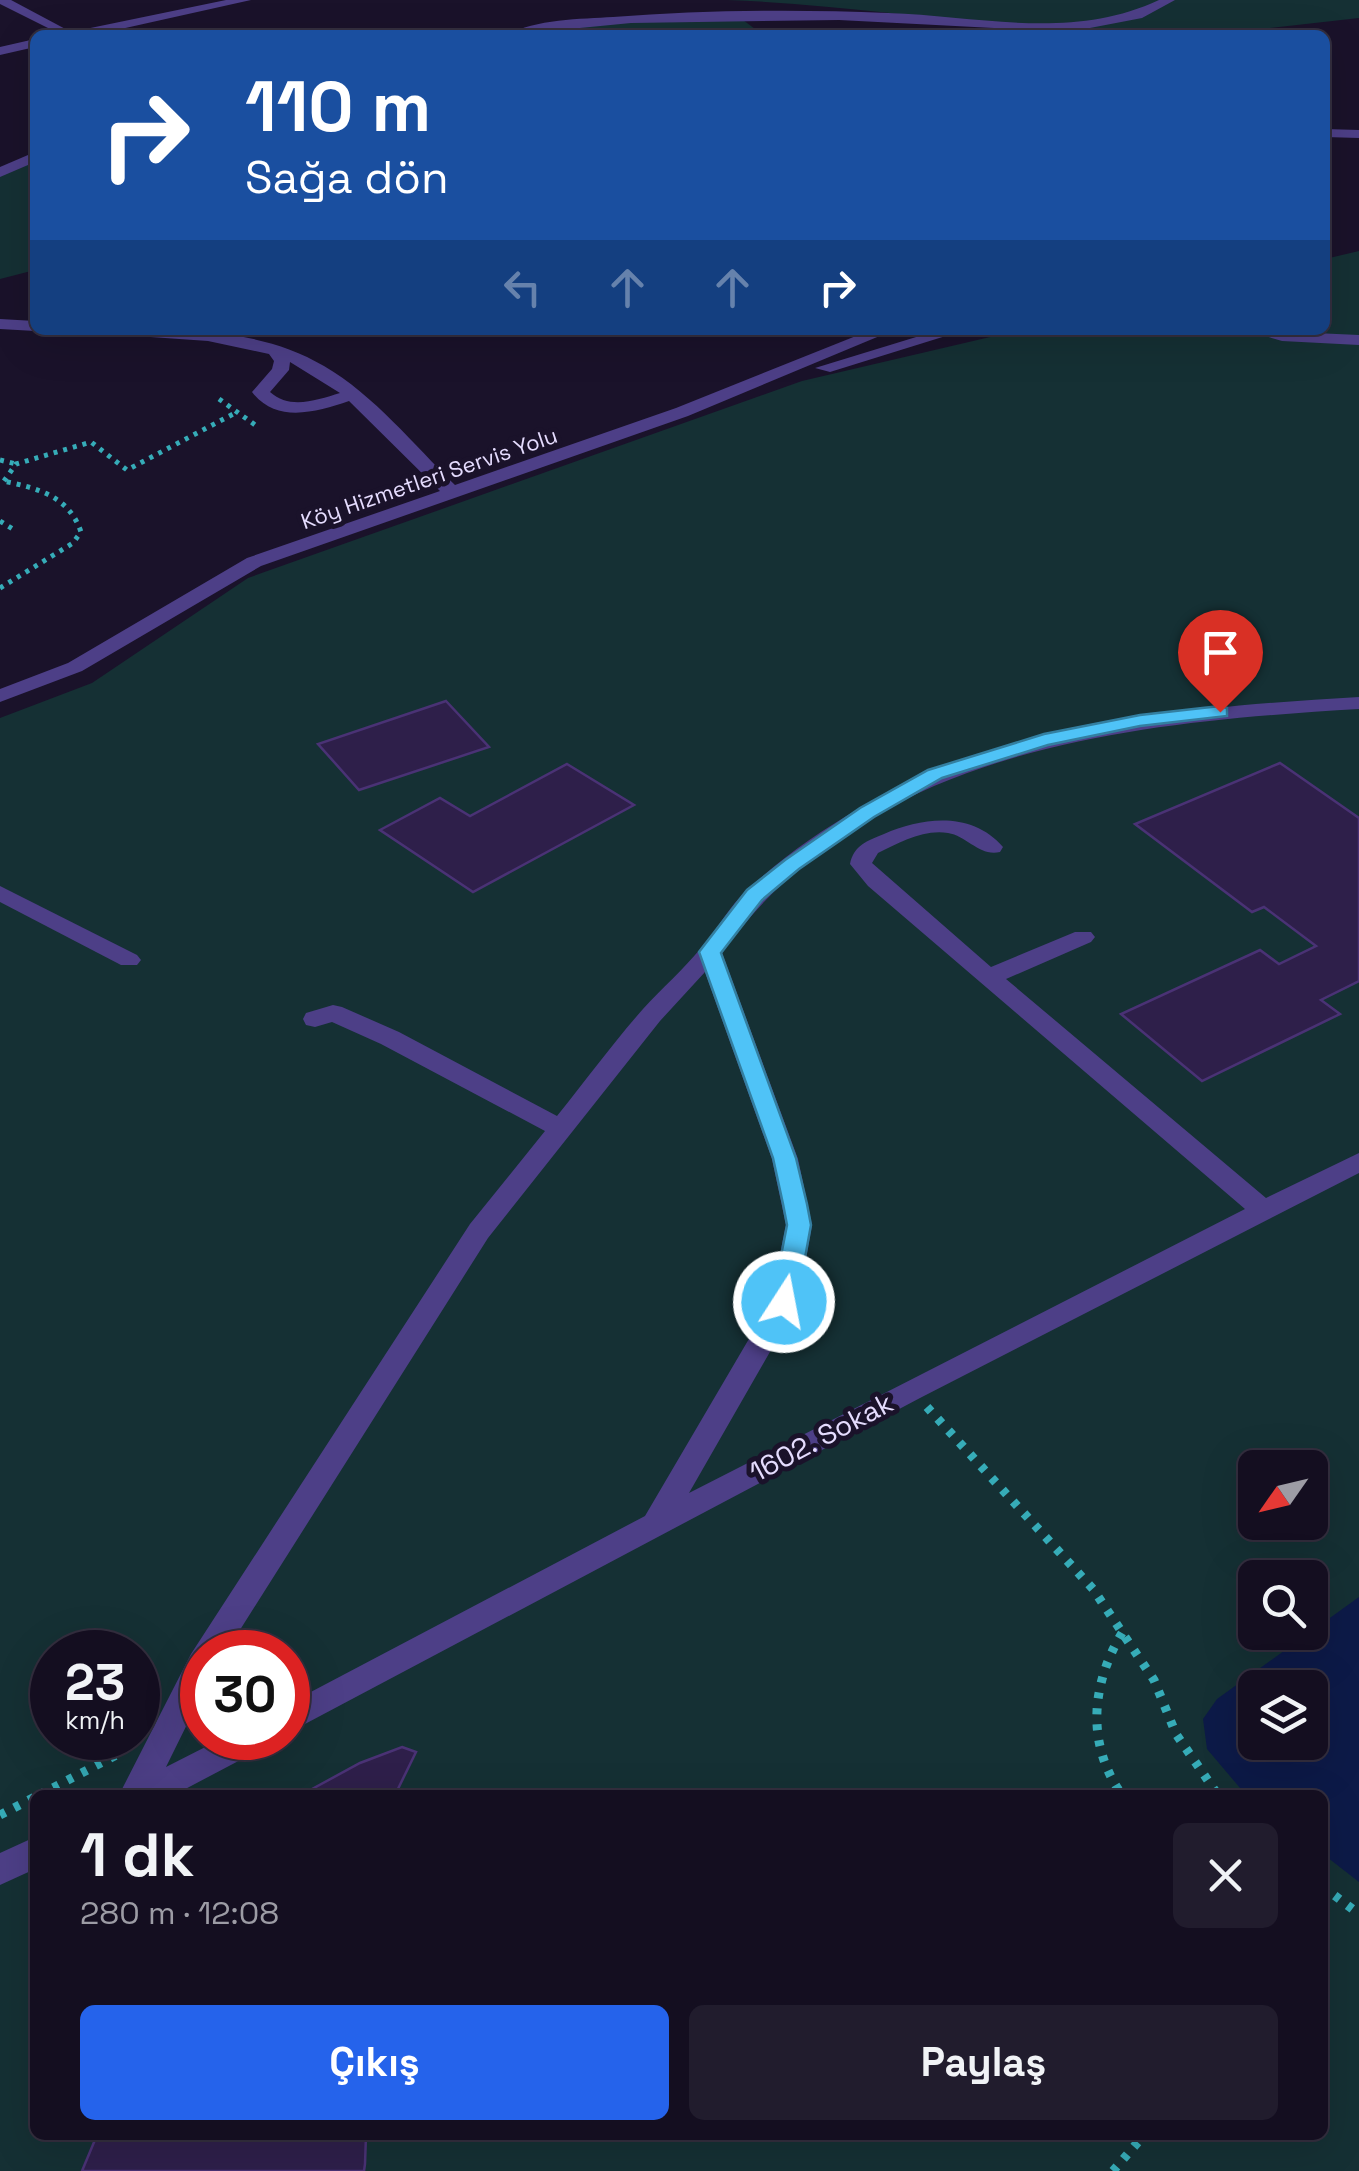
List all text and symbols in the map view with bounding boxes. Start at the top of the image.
text: 110 m [245,62,431,151]
icon: right [80,70,210,200]
text: Sağa dön [245,149,449,206]
icon: left [495,260,550,315]
icon: ahead [600,260,655,315]
icon: ahead [705,260,760,315]
icon: right [810,260,865,315]
street label: Köy Hizmetleri Servis Yolu [297,421,561,535]
pin [1178,610,1263,713]
icon: arrive [1193,625,1248,680]
position arrow [732,1250,836,1354]
street label: 1602. Sokak [743,1384,899,1490]
north arrow [1238,1450,1328,1540]
map controls [1238,1450,1328,1760]
button: search [1238,1560,1328,1650]
speed limit sign: 30 [180,1630,310,1760]
text: 23 [65,1651,125,1715]
button: layers [1238,1670,1328,1760]
text: km/h [65,1704,125,1736]
text: 1 dk [80,1817,194,1894]
button: close [1173,1823,1278,1928]
text: 280 m · 12:08 [80,1893,279,1933]
button: Çıkış [80,2005,669,2120]
button: Paylaş [689,2005,1278,2120]

